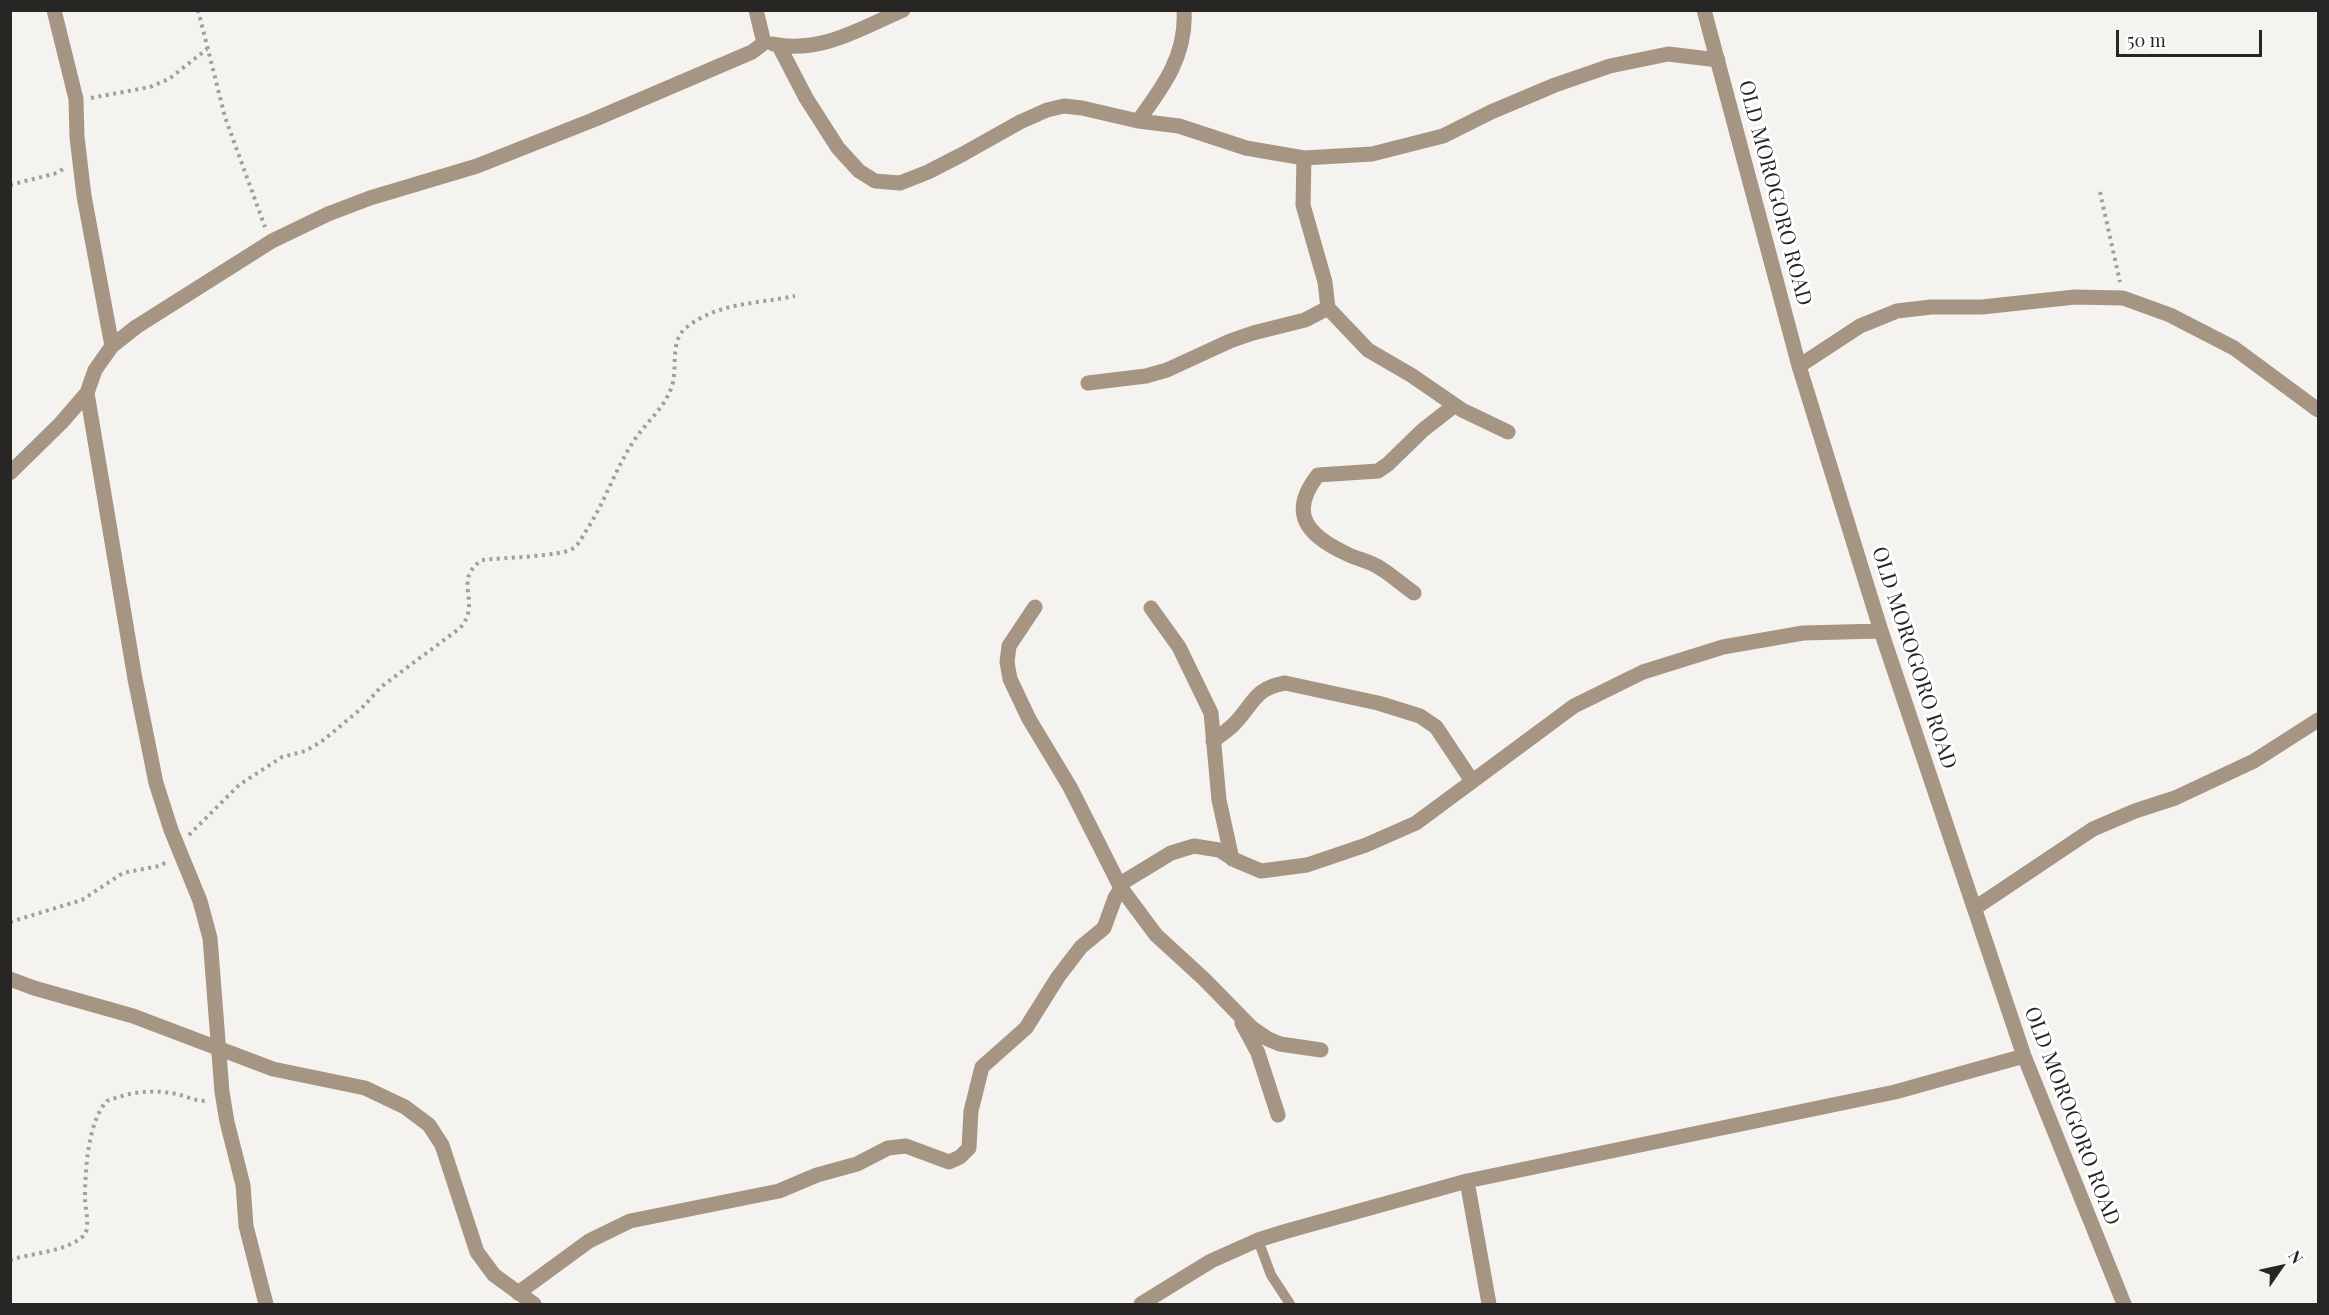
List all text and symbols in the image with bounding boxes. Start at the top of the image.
scale bar [2119,18,2264,56]
text: 50 m [2127,28,2166,52]
street label: OLD MOROGORO ROAD [1733,78,1817,308]
street label: OLD MOROGORO ROAD [1866,544,1962,772]
street label: OLD MOROGORO ROAD [2019,1003,2125,1229]
north arrow [2251,1237,2311,1297]
text: N [2284,1246,2308,1267]

